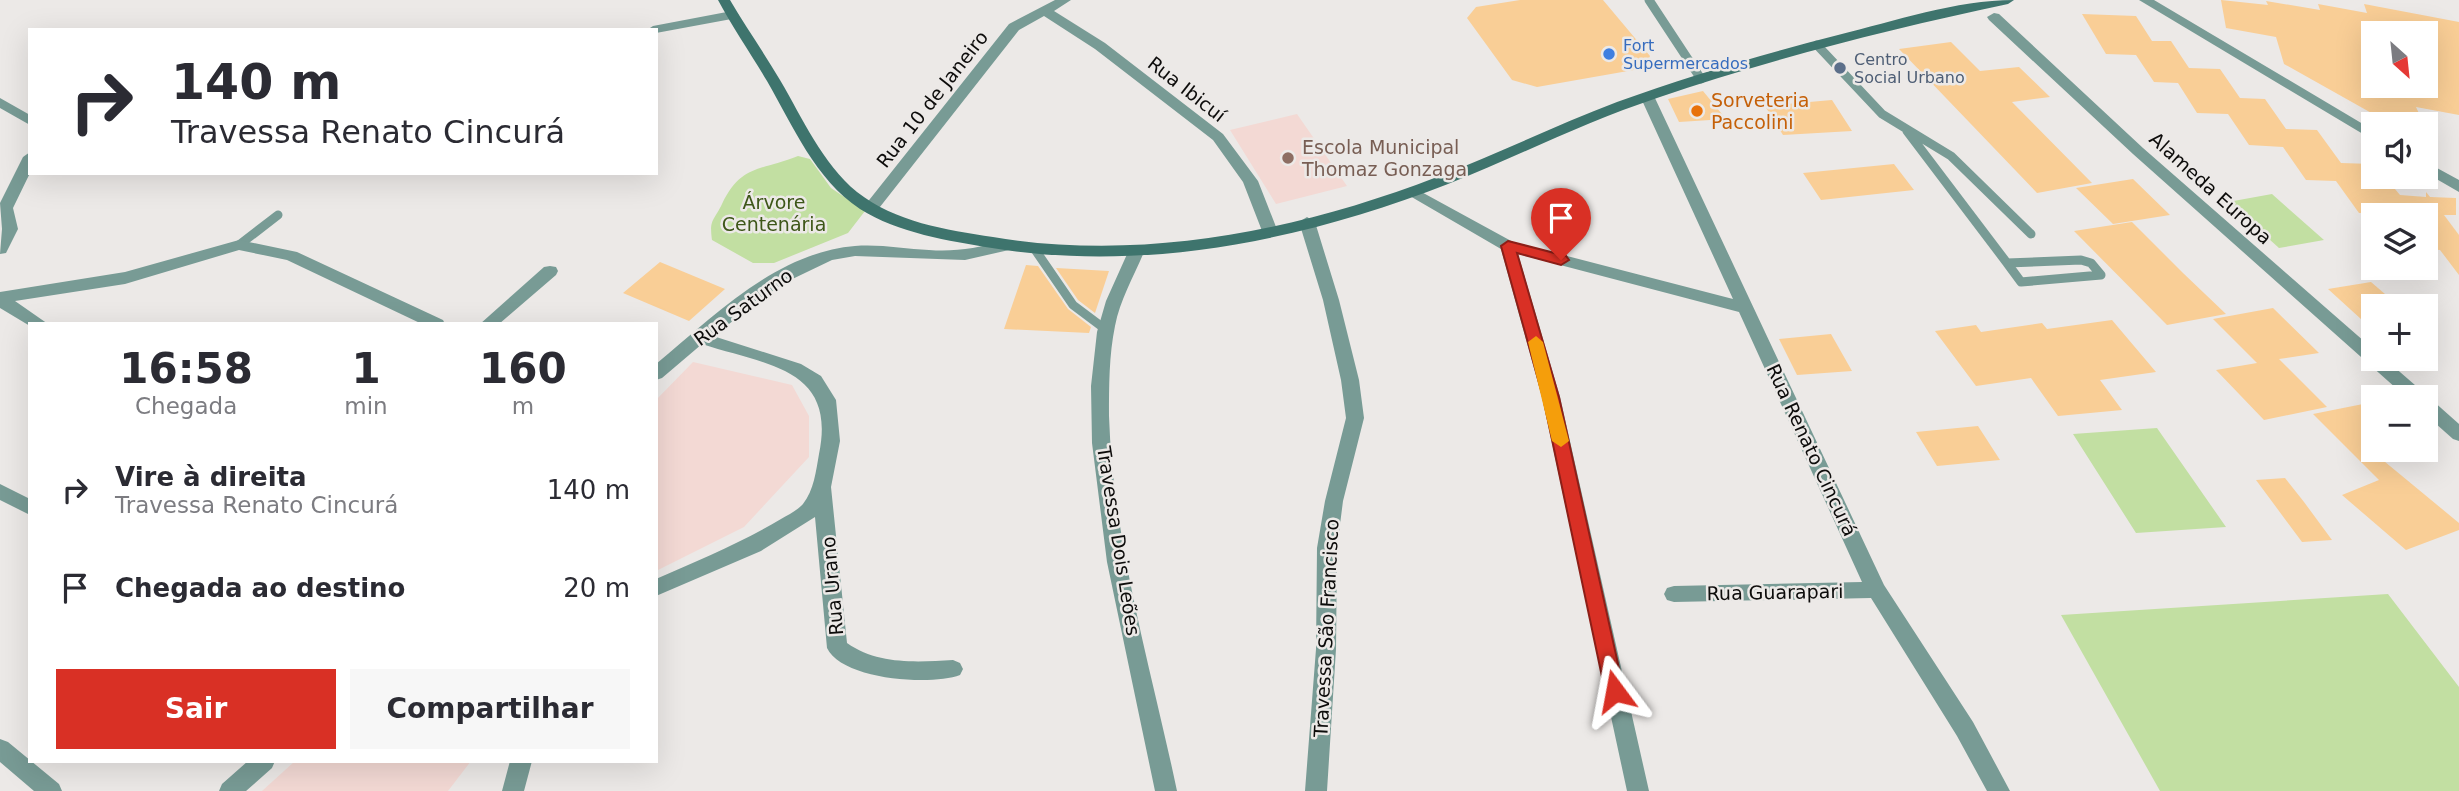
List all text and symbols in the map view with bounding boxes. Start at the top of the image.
north arrow [2361,21,2438,98]
map controls [2361,21,2438,462]
street label: Rua 10 de Janeiro [872,26,992,172]
place label: Fort Supermercados [1623,36,1748,73]
marker: Fort Supermercados [1601,46,1617,62]
place label: Centro Social Urbano [1854,50,1965,87]
street label: Rua Ibicuí [1144,52,1231,127]
text: 140 m [171,54,341,111]
icon: right [56,56,147,147]
marker: Centro Social Urbano [1832,60,1848,76]
place label: Sorveteria Paccolini [1711,89,1809,133]
marker: Sorveteria Paccolini [1689,103,1705,119]
button: sound [2361,112,2438,189]
text: Travessa Renato Cincurá [171,113,565,151]
street label: Alameda Europa [2145,127,2277,249]
place label: Escola Municipal Thomaz Gonzaga [1301,136,1467,180]
marker: Escola Municipal Thomaz Gonzaga [1280,150,1296,166]
pin [1531,188,1591,260]
park label: Árvore Centenária [722,191,826,235]
icon: arrive [1542,199,1580,237]
button: layers [2361,203,2438,280]
street label: Rua Saturno [689,264,797,350]
button: + [2361,294,2438,371]
text: 16:58 [119,344,253,393]
text: 1 [351,344,381,393]
text: 160 [479,344,567,393]
street label: Rua Renato Cincurá [1762,360,1862,540]
button: − [2361,385,2438,462]
text: Chegada [135,393,237,419]
text: min [344,393,388,419]
text: m [512,393,534,419]
street label: Travessa Dois Leões [1093,444,1145,637]
text: Vire à direita [115,462,307,492]
icon: right [56,471,94,509]
text: 140 m [547,475,630,505]
text: Travessa Renato Cincurá [115,492,398,518]
street label: Travessa São Francisco [1309,518,1343,739]
street label: Rua Urano [817,536,847,636]
icon: arrive [56,569,94,607]
text: Chegada ao destino [115,573,405,603]
text: 20 m [563,573,630,603]
street label: Rua Guarapari [1706,580,1844,604]
position arrow [1578,654,1652,728]
button: Sair [56,669,336,749]
button: Compartilhar [350,669,630,749]

